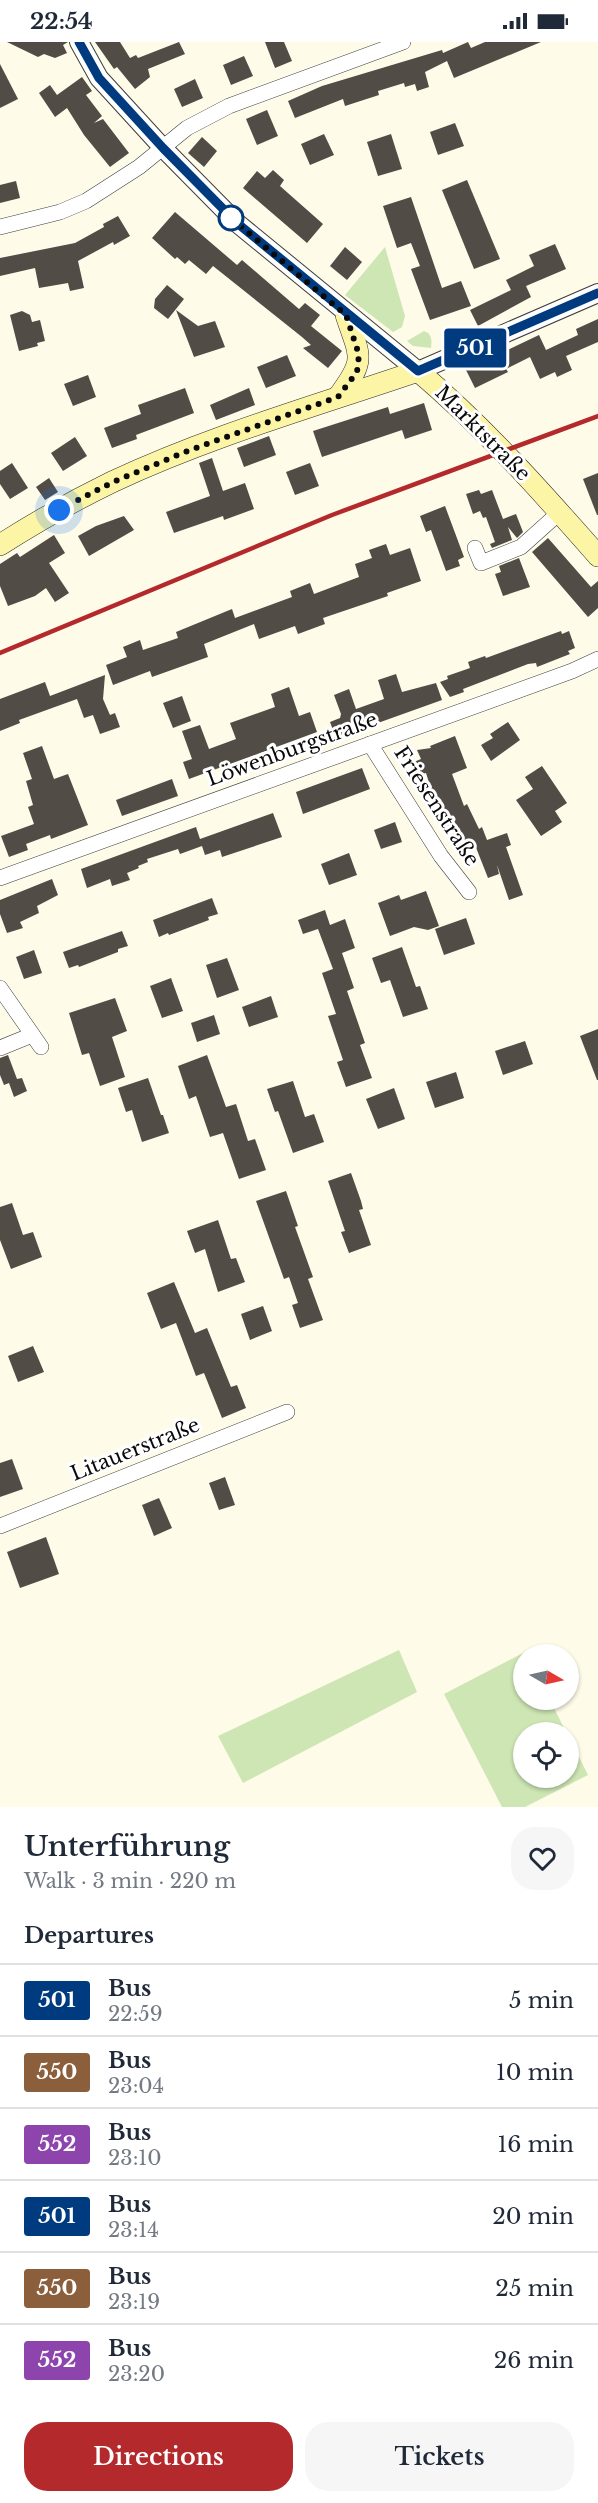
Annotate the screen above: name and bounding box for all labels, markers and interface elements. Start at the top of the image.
text: 22:54 [30,8,93,35]
unlabelled marker [218,205,244,231]
line badge: 501 [440,328,510,368]
text: 501 [456,335,494,361]
street label: Marktstraße [430,380,536,486]
your location [44,495,74,525]
street label: Löwenburgstraße [204,707,380,791]
street label: Friesenstraße [389,742,485,870]
street label: Litauerstraße [67,1412,203,1486]
north arrow [513,1644,579,1710]
map controls [513,1644,579,1788]
button: locate [513,1722,579,1788]
button: heart [511,1827,574,1890]
text: Unterführung [24,1829,230,1864]
text: Walk · 3 min · 220 m [24,1869,236,1893]
text: Departures [24,1922,154,1949]
text: Bus [108,1975,151,2002]
text: 501 [38,1987,76,2013]
text: 5 min [509,1987,574,2014]
text: 22:59 [108,2002,163,2026]
text: Bus [108,2047,151,2074]
text: 550 [37,2059,77,2085]
text: 10 min [496,2059,574,2086]
text: 23:04 [108,2074,164,2098]
text: Bus [108,2119,151,2146]
text: 552 [38,2131,76,2157]
text: 16 min [497,2131,574,2158]
text: 23:10 [108,2146,162,2170]
text: Bus [108,2191,151,2218]
text: 501 [38,2203,76,2229]
text: 20 min [492,2203,574,2230]
text: 23:14 [108,2218,159,2242]
text: Bus [108,2263,151,2290]
text: 550 [37,2275,77,2301]
text: 25 min [495,2275,574,2302]
text: 23:19 [108,2290,160,2314]
text: Bus [108,2335,151,2362]
text: 552 [38,2347,76,2373]
text: 26 min [494,2347,574,2374]
text: 23:20 [108,2362,165,2386]
button: Directions [24,2422,293,2491]
button: Tickets [305,2422,574,2491]

